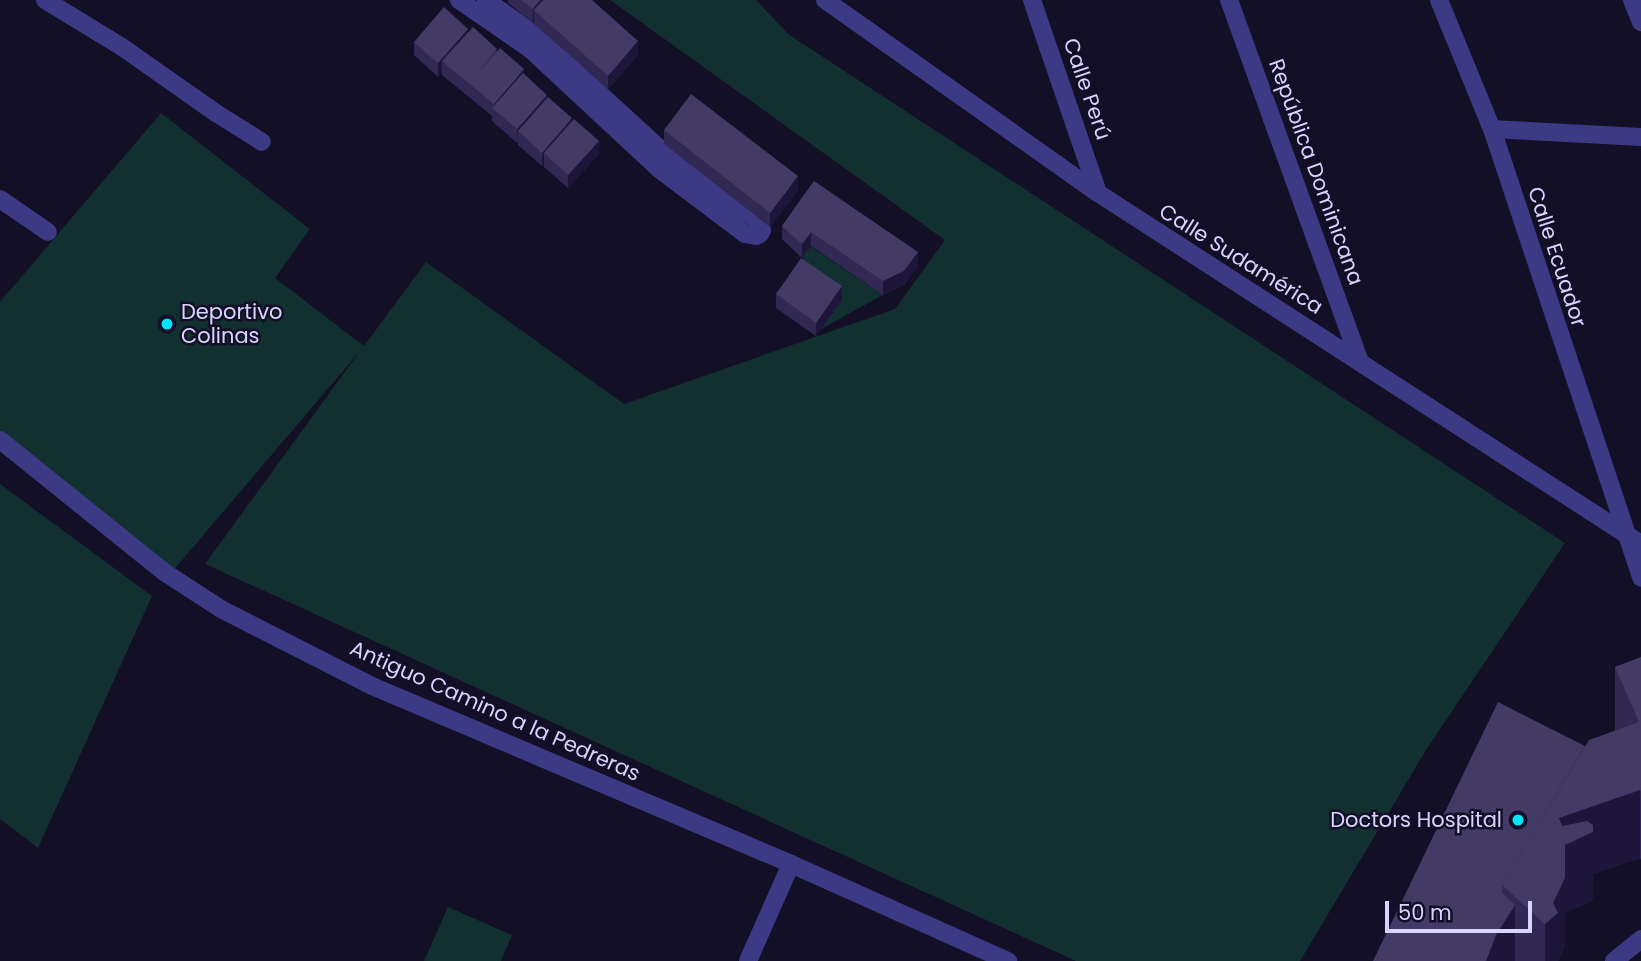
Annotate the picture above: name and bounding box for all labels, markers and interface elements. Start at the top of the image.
street label: Calle Perú [1058,35,1116,143]
street label: República Dominicana [1263,56,1369,288]
street label: Calle Ecuador [1522,184,1592,330]
street label: Calle Sudamérica [1155,198,1327,320]
place label: Deportivo Colinas [181,299,282,349]
marker: Deportivo Colinas [159,316,175,332]
street label: Antiguo Camino a la Pedreras [346,635,644,787]
place label: Doctors Hospital [1330,807,1502,833]
marker: Doctors Hospital [1508,810,1528,830]
scale bar [1389,888,1536,932]
text: 50 m [1398,898,1452,927]

